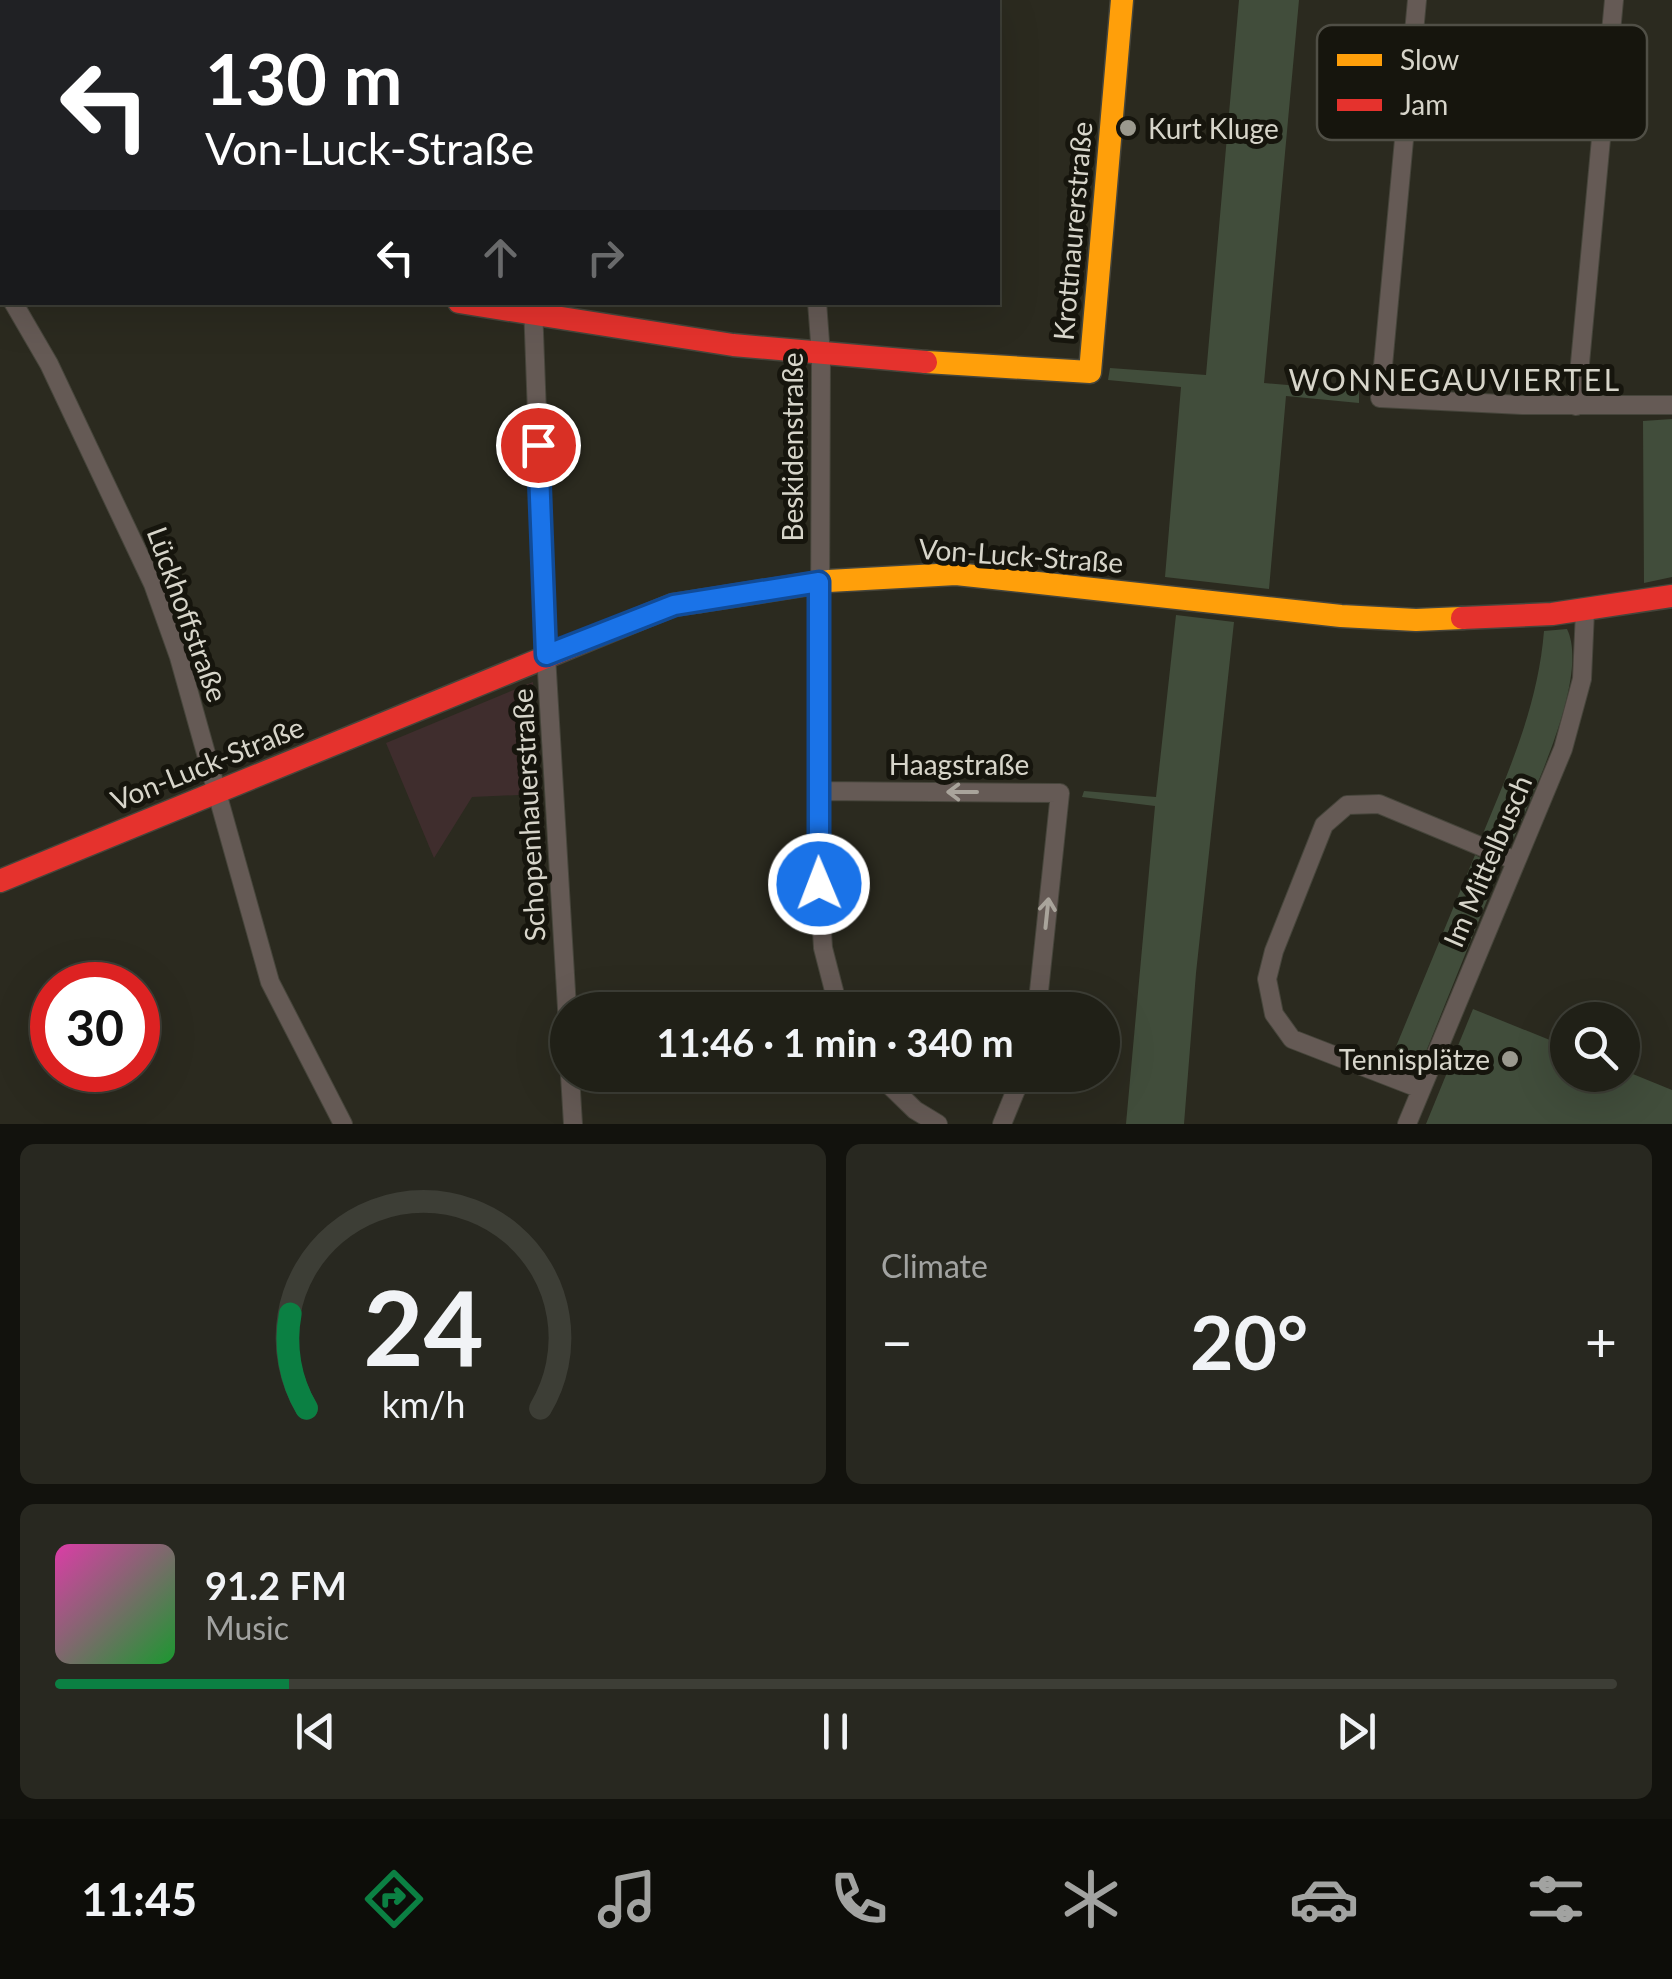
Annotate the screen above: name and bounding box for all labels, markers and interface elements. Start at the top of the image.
legend [1317,25,1647,140]
text: 130 m [205,36,402,120]
icon: left [40,40,170,170]
text: Slow [1400,42,1459,76]
text: Jam [1400,87,1448,121]
place label: Kurt Kluge [1148,111,1279,145]
marker: Kurt Kluge [1117,117,1139,139]
street label: Krottnaurerstraße [1045,120,1099,342]
text: Von-Luck-Straße [205,121,534,175]
icon: left [368,230,423,285]
icon: ahead [473,230,528,285]
icon: right [578,230,633,285]
street label: Beskidenstraße [775,353,809,541]
district label: WONNEGAUVIERTEL [1288,361,1622,397]
pin [496,403,581,488]
icon: arrive [511,418,566,473]
street label: Lückhoffstraße [141,522,235,706]
street label: Von-Luck-Straße [918,531,1124,579]
street label: Schopenhauerstraße [504,688,552,942]
street label: Von-Luck-Straße [106,709,308,817]
street label: Haagstraße [889,747,1029,781]
street label: Im Mittelbusch [1436,770,1538,952]
one-way arrow [947,782,980,802]
position arrow [767,832,871,936]
one-way arrow [1038,897,1057,930]
speed limit sign: 30 [30,962,160,1092]
map controls [1550,1002,1640,1092]
button: search [1550,1002,1640,1092]
text: 11:46 · 1 min · 340 m [656,1019,1014,1065]
place label: Tennisplätze [1339,1042,1490,1076]
marker: Tennisplätze [1499,1048,1521,1070]
text: Climate [881,1246,988,1285]
text: 24 [363,1263,483,1388]
text: 20° [1190,1296,1308,1386]
text: − [881,1308,913,1374]
text: + [1585,1308,1617,1374]
text: km/h [381,1383,465,1426]
text: 91.2 FM [205,1562,347,1608]
text: Music [205,1608,289,1647]
icon: previous [288,1704,343,1759]
icon: pause [808,1704,863,1759]
icon: next [1329,1704,1384,1759]
icon: directions [359,1864,429,1934]
icon: music [592,1864,662,1934]
icon: phone [824,1864,894,1934]
icon: climate [1056,1864,1126,1934]
icon: car [1289,1864,1359,1934]
icon: filters [1521,1864,1591,1934]
text: 11:45 [81,1872,197,1926]

